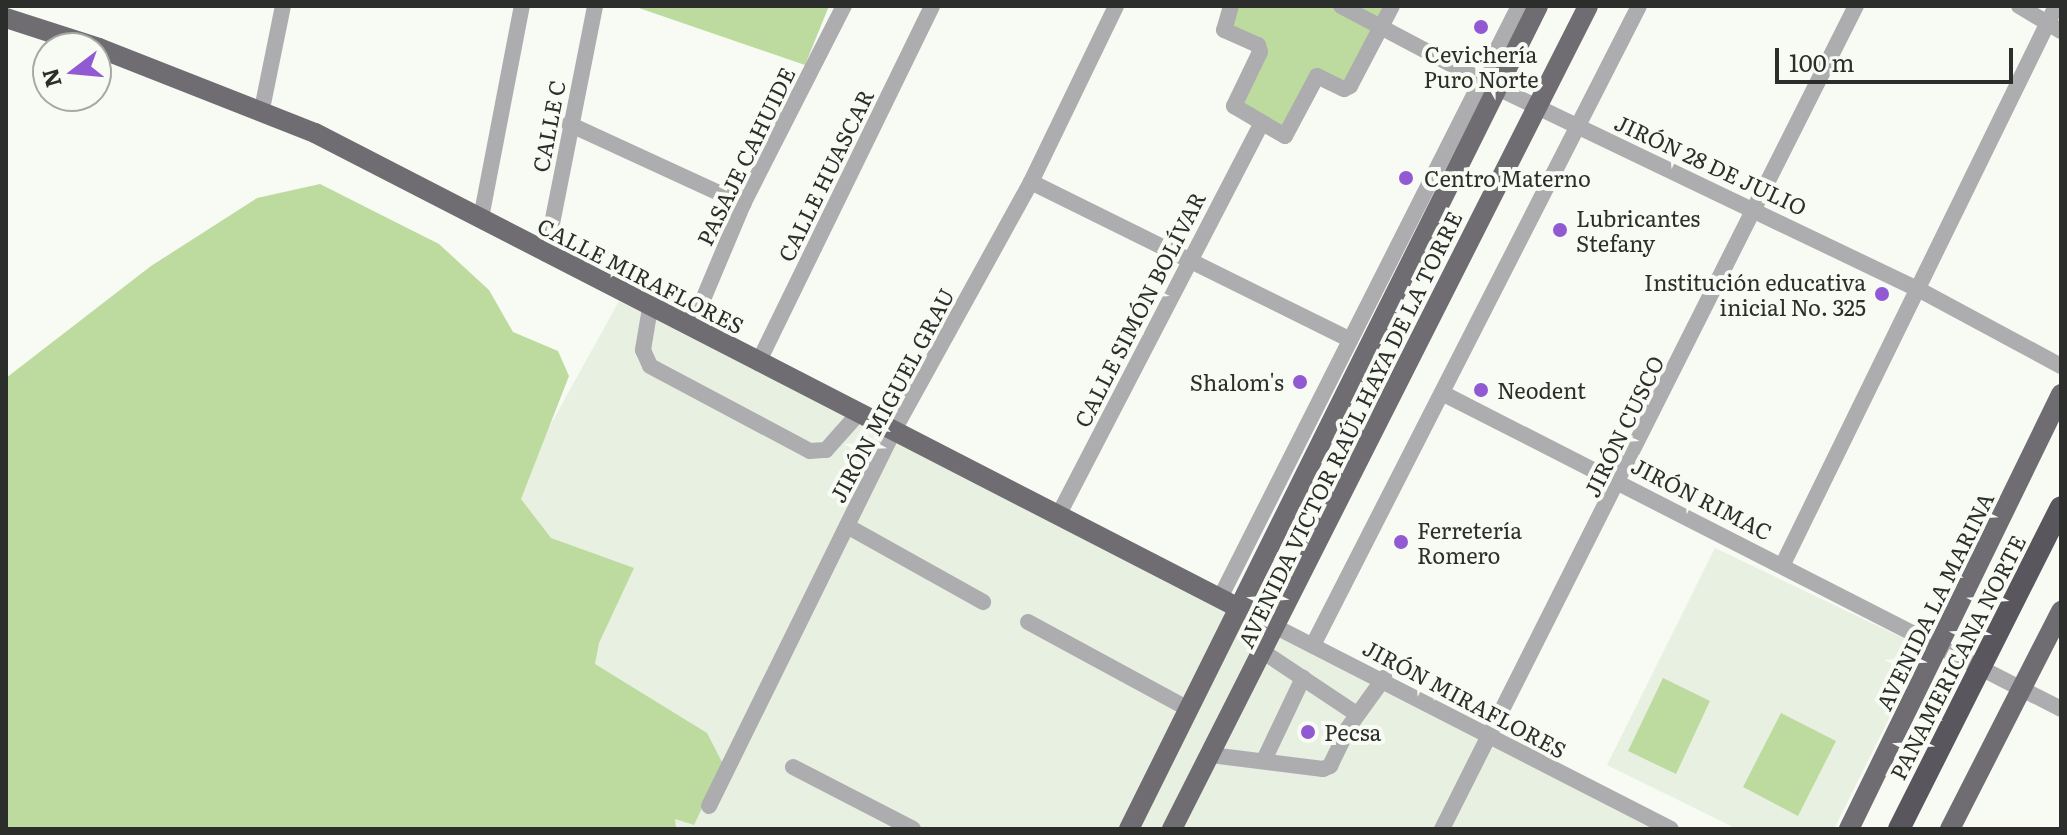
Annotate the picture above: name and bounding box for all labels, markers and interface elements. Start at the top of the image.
marker: Cevichería Puro Norte [1472,18,1490,36]
north arrow [32,32,112,112]
scale bar [1779,32,2017,82]
place label: Cevichería Puro Norte [1423,40,1539,92]
text: 100 m [1789,44,1855,79]
street label: PASAJE CAHUIDE [690,63,800,249]
text: N [32,65,69,92]
street label: CALLE C [526,78,570,174]
street label: CALLE HUASCAR [772,84,878,266]
street label: JIRÓN 28 DE JULIO [1611,108,1811,220]
place label: Centro Materno [1424,165,1591,191]
marker: Centro Materno [1395,167,1417,189]
street label: CALLE SIMÓN BOLÍVAR [1068,187,1210,431]
place label: Lubricantes Stefany [1576,204,1700,256]
street label: AVENIDA VICTOR RAÚL HAYA DE LA TORRE [1231,206,1467,652]
street label: CALLE MIRAFLORES [534,212,748,338]
marker: Lubricantes Stefany [1551,221,1569,239]
place label: Institución educativa inicial No. 325 [1644,268,1866,320]
street label: JIRÓN MIGUEL GRAU [823,283,959,507]
marker: Institución educativa inicial No. 325 [1873,285,1891,303]
street label: JIRÓN CUSCO [1577,351,1669,501]
place label: Shalom's [1190,369,1284,395]
marker: Shalom's [1291,373,1309,391]
place label: Neodent [1497,377,1586,403]
marker: Neodent [1472,381,1490,399]
street label: JIRÓN RIMAC [1627,451,1777,545]
street label: AVENIDA LA MARINA [1870,488,1998,714]
place label: Ferretería Romero [1417,516,1522,568]
street label: PANAMERICANA NORTE [1884,530,2030,784]
marker: Ferretería Romero [1392,533,1410,551]
street label: JIRÓN MIRAFLORES [1359,633,1571,763]
place label: Pecsa [1324,719,1381,745]
marker: Pecsa [1299,723,1317,741]

